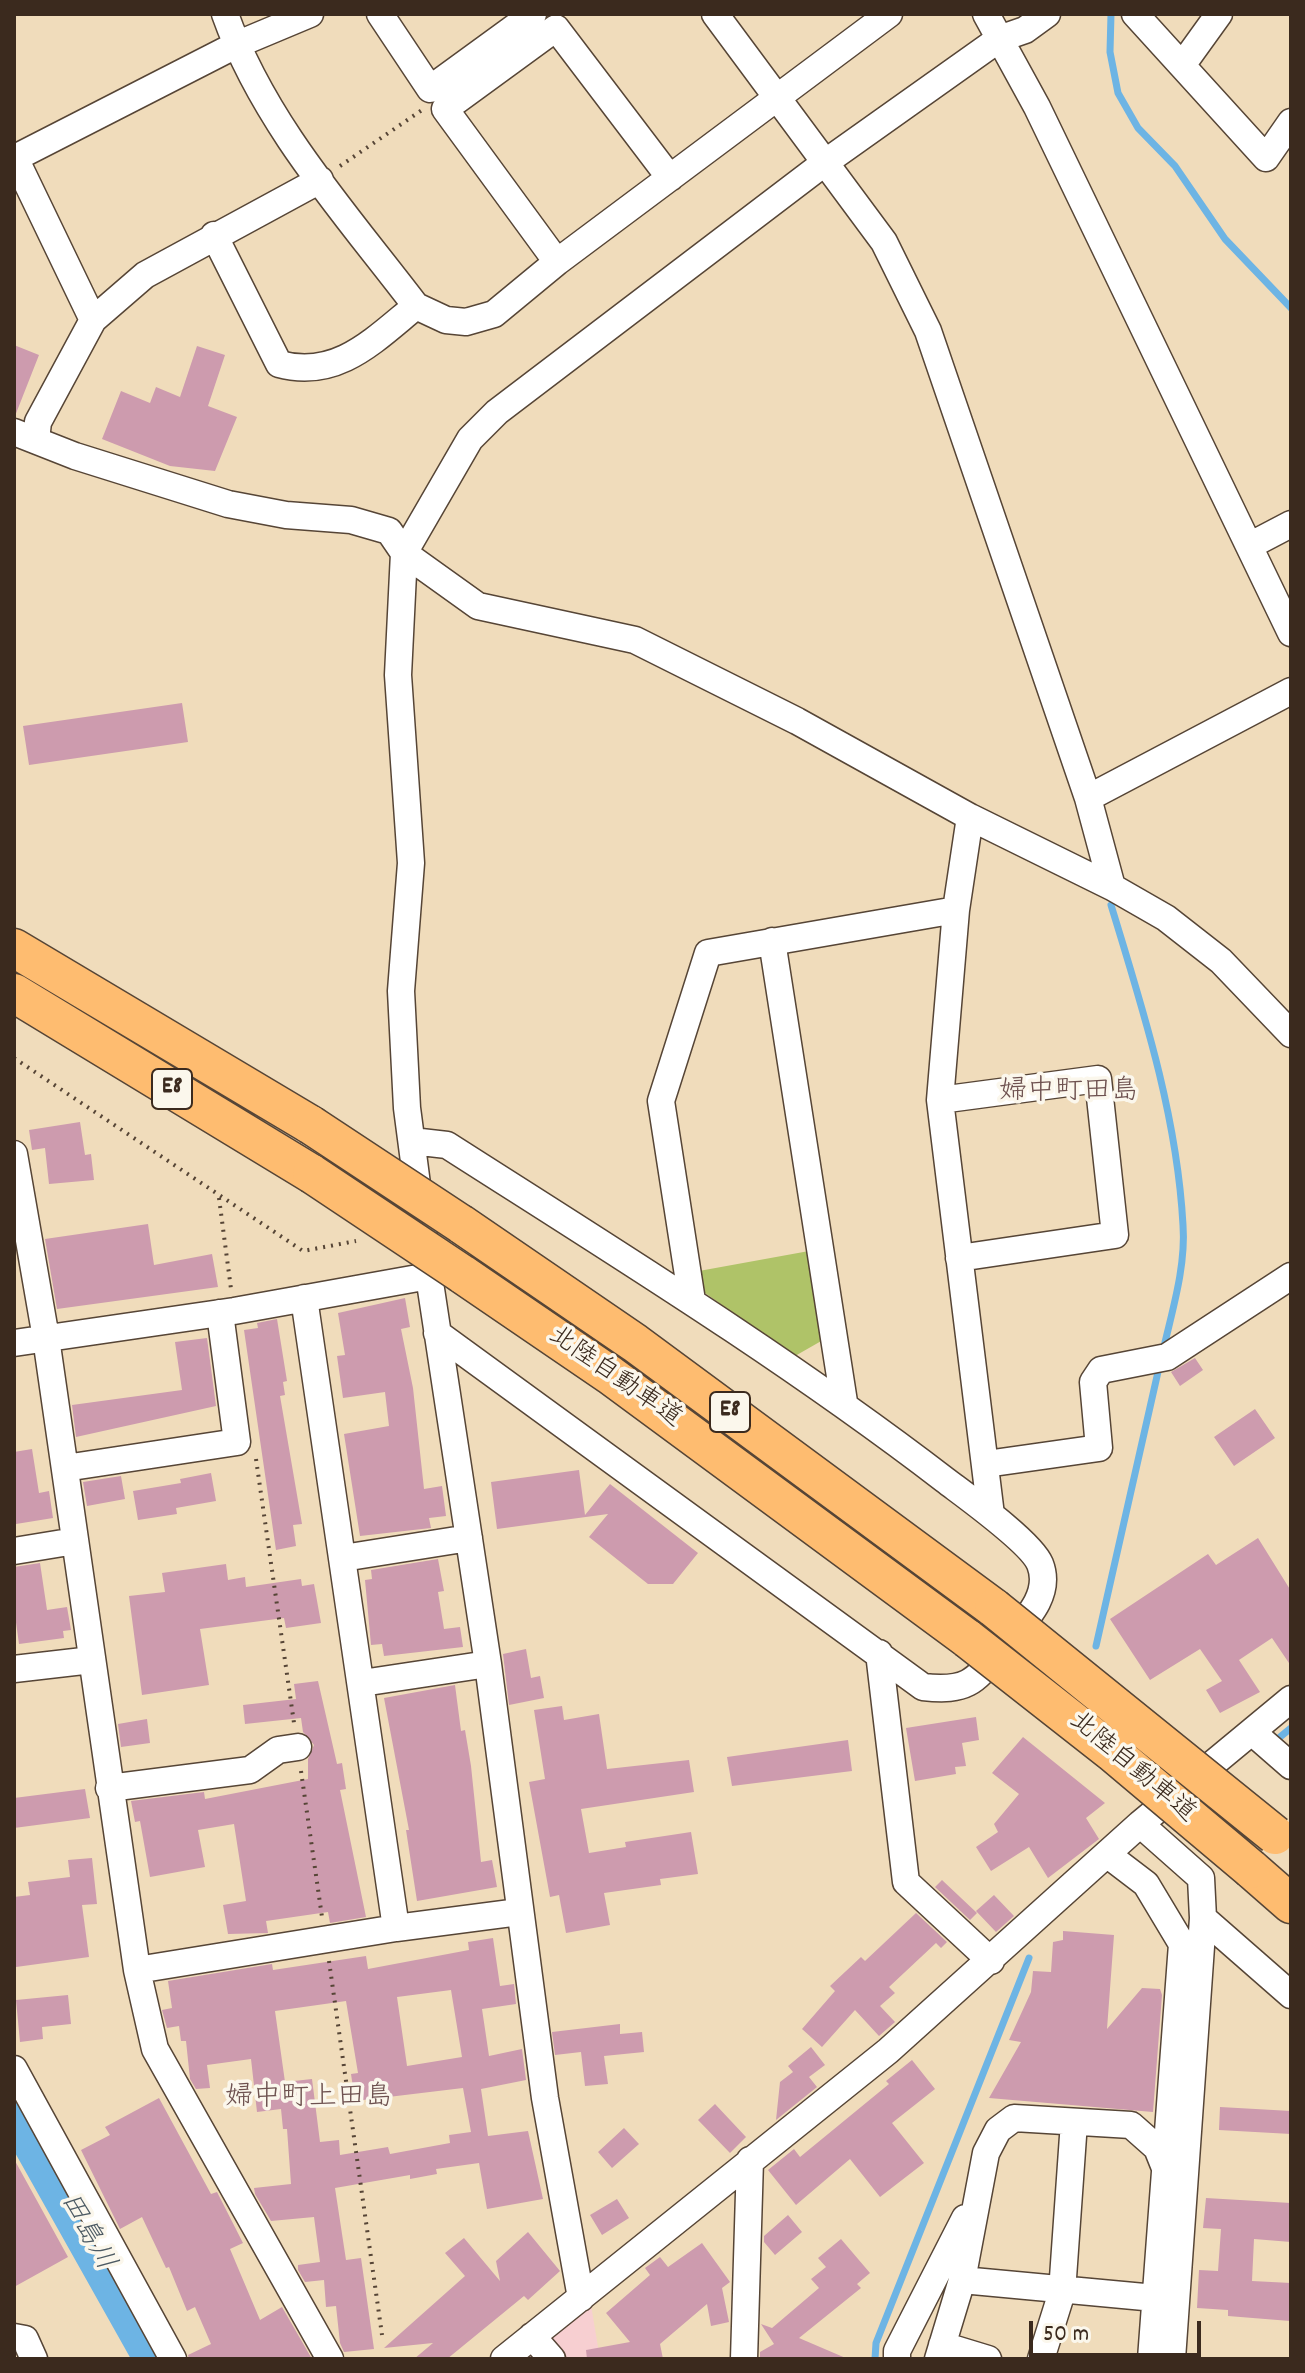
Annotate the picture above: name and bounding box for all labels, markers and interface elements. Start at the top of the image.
road number: E8 [152,1069,192,1109]
district label: 婦中町田島 [999,1077,1139,1111]
street label: 北陸自動車道 [541,1321,687,1437]
road number: E8 [710,1392,750,1432]
street label: 北陸自動車道 [1061,1707,1201,1831]
district label: 婦中町上田島 [225,2083,393,2117]
water label: 田島川 [50,2188,120,2278]
scale bar [1033,2305,1205,2355]
text: 50 m [1043,2318,1089,2352]

